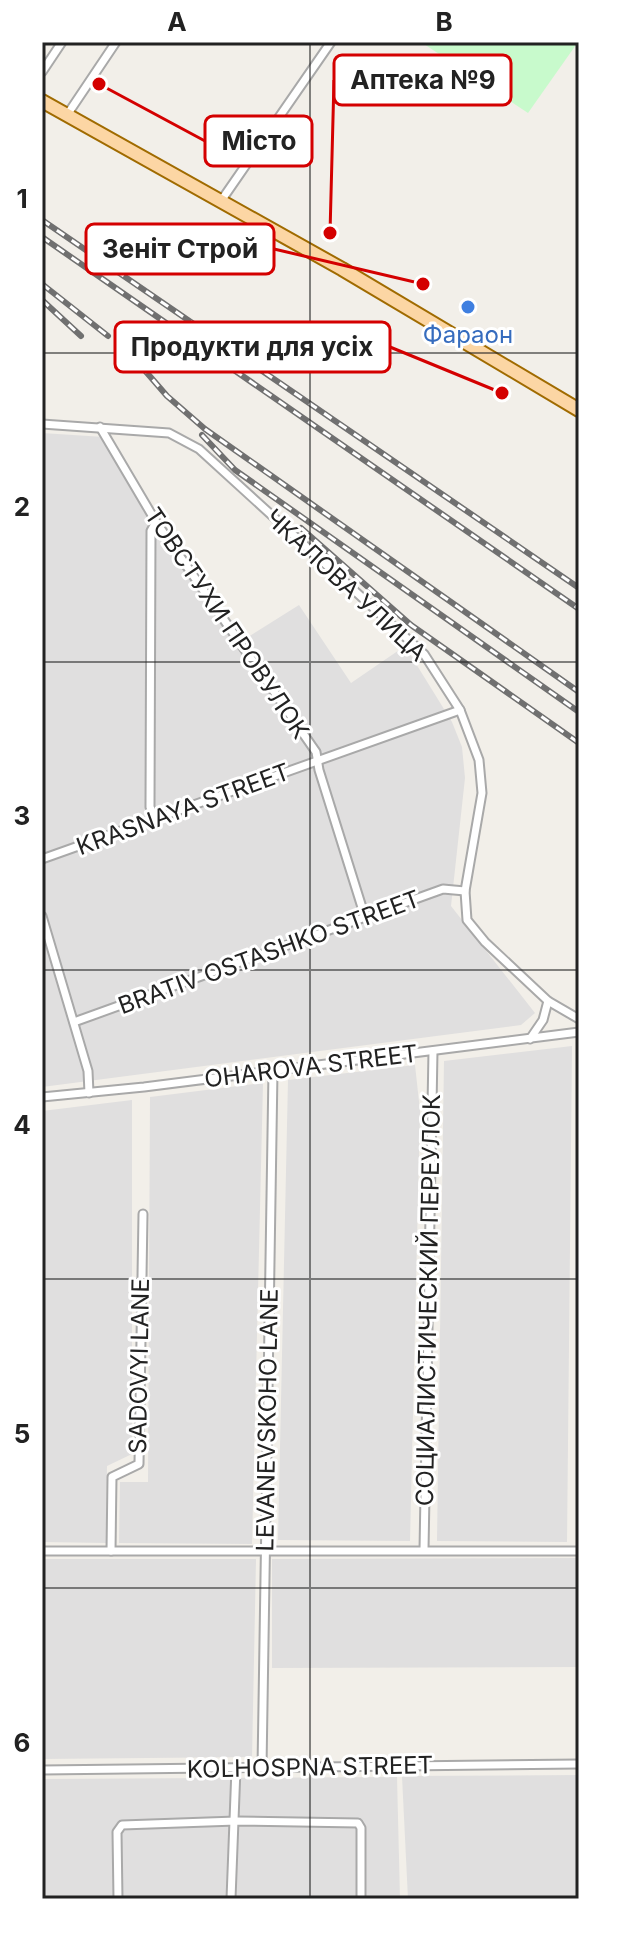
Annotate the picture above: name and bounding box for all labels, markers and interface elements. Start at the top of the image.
text: A [167,6,187,37]
text: B [435,6,453,37]
callout: Аптека №9 [334,55,511,105]
text: Аптека №9 [350,64,496,95]
callout: Місто [205,116,312,166]
text: Місто [221,125,297,156]
text: 1 [16,183,28,214]
callout: Зеніт Строй [86,224,274,274]
text: Зеніт Строй [102,233,258,264]
marker: Фараон [459,298,477,316]
place label: Фараон [423,320,513,349]
callout: Продукти для усіх [115,322,390,372]
text: Продукти для усіх [131,331,373,362]
text: 2 [14,491,30,522]
street label: ТОВСТУХИ ПРОВУЛОК [139,502,315,744]
street label: ЧКАЛОВА УЛИЦА [259,503,433,667]
street label: KRASNAYA STREET [72,757,294,861]
text: 3 [14,800,30,831]
street label: BRATIV OSTASHKO STREET [114,884,424,1020]
street label: OHAROVA STREET [203,1039,419,1093]
street label: СОЦИАЛИСТИЧЕСКИЙ ПЕРЕУЛОК [409,1094,446,1506]
text: 4 [13,1109,31,1140]
street label: SADOVYI LANE [123,1278,155,1454]
street label: LEVANEVSKOHO LANE [250,1288,284,1552]
text: 5 [14,1418,30,1449]
text: 6 [14,1727,30,1758]
street label: KOLHOSPNA STREET [187,1750,433,1784]

